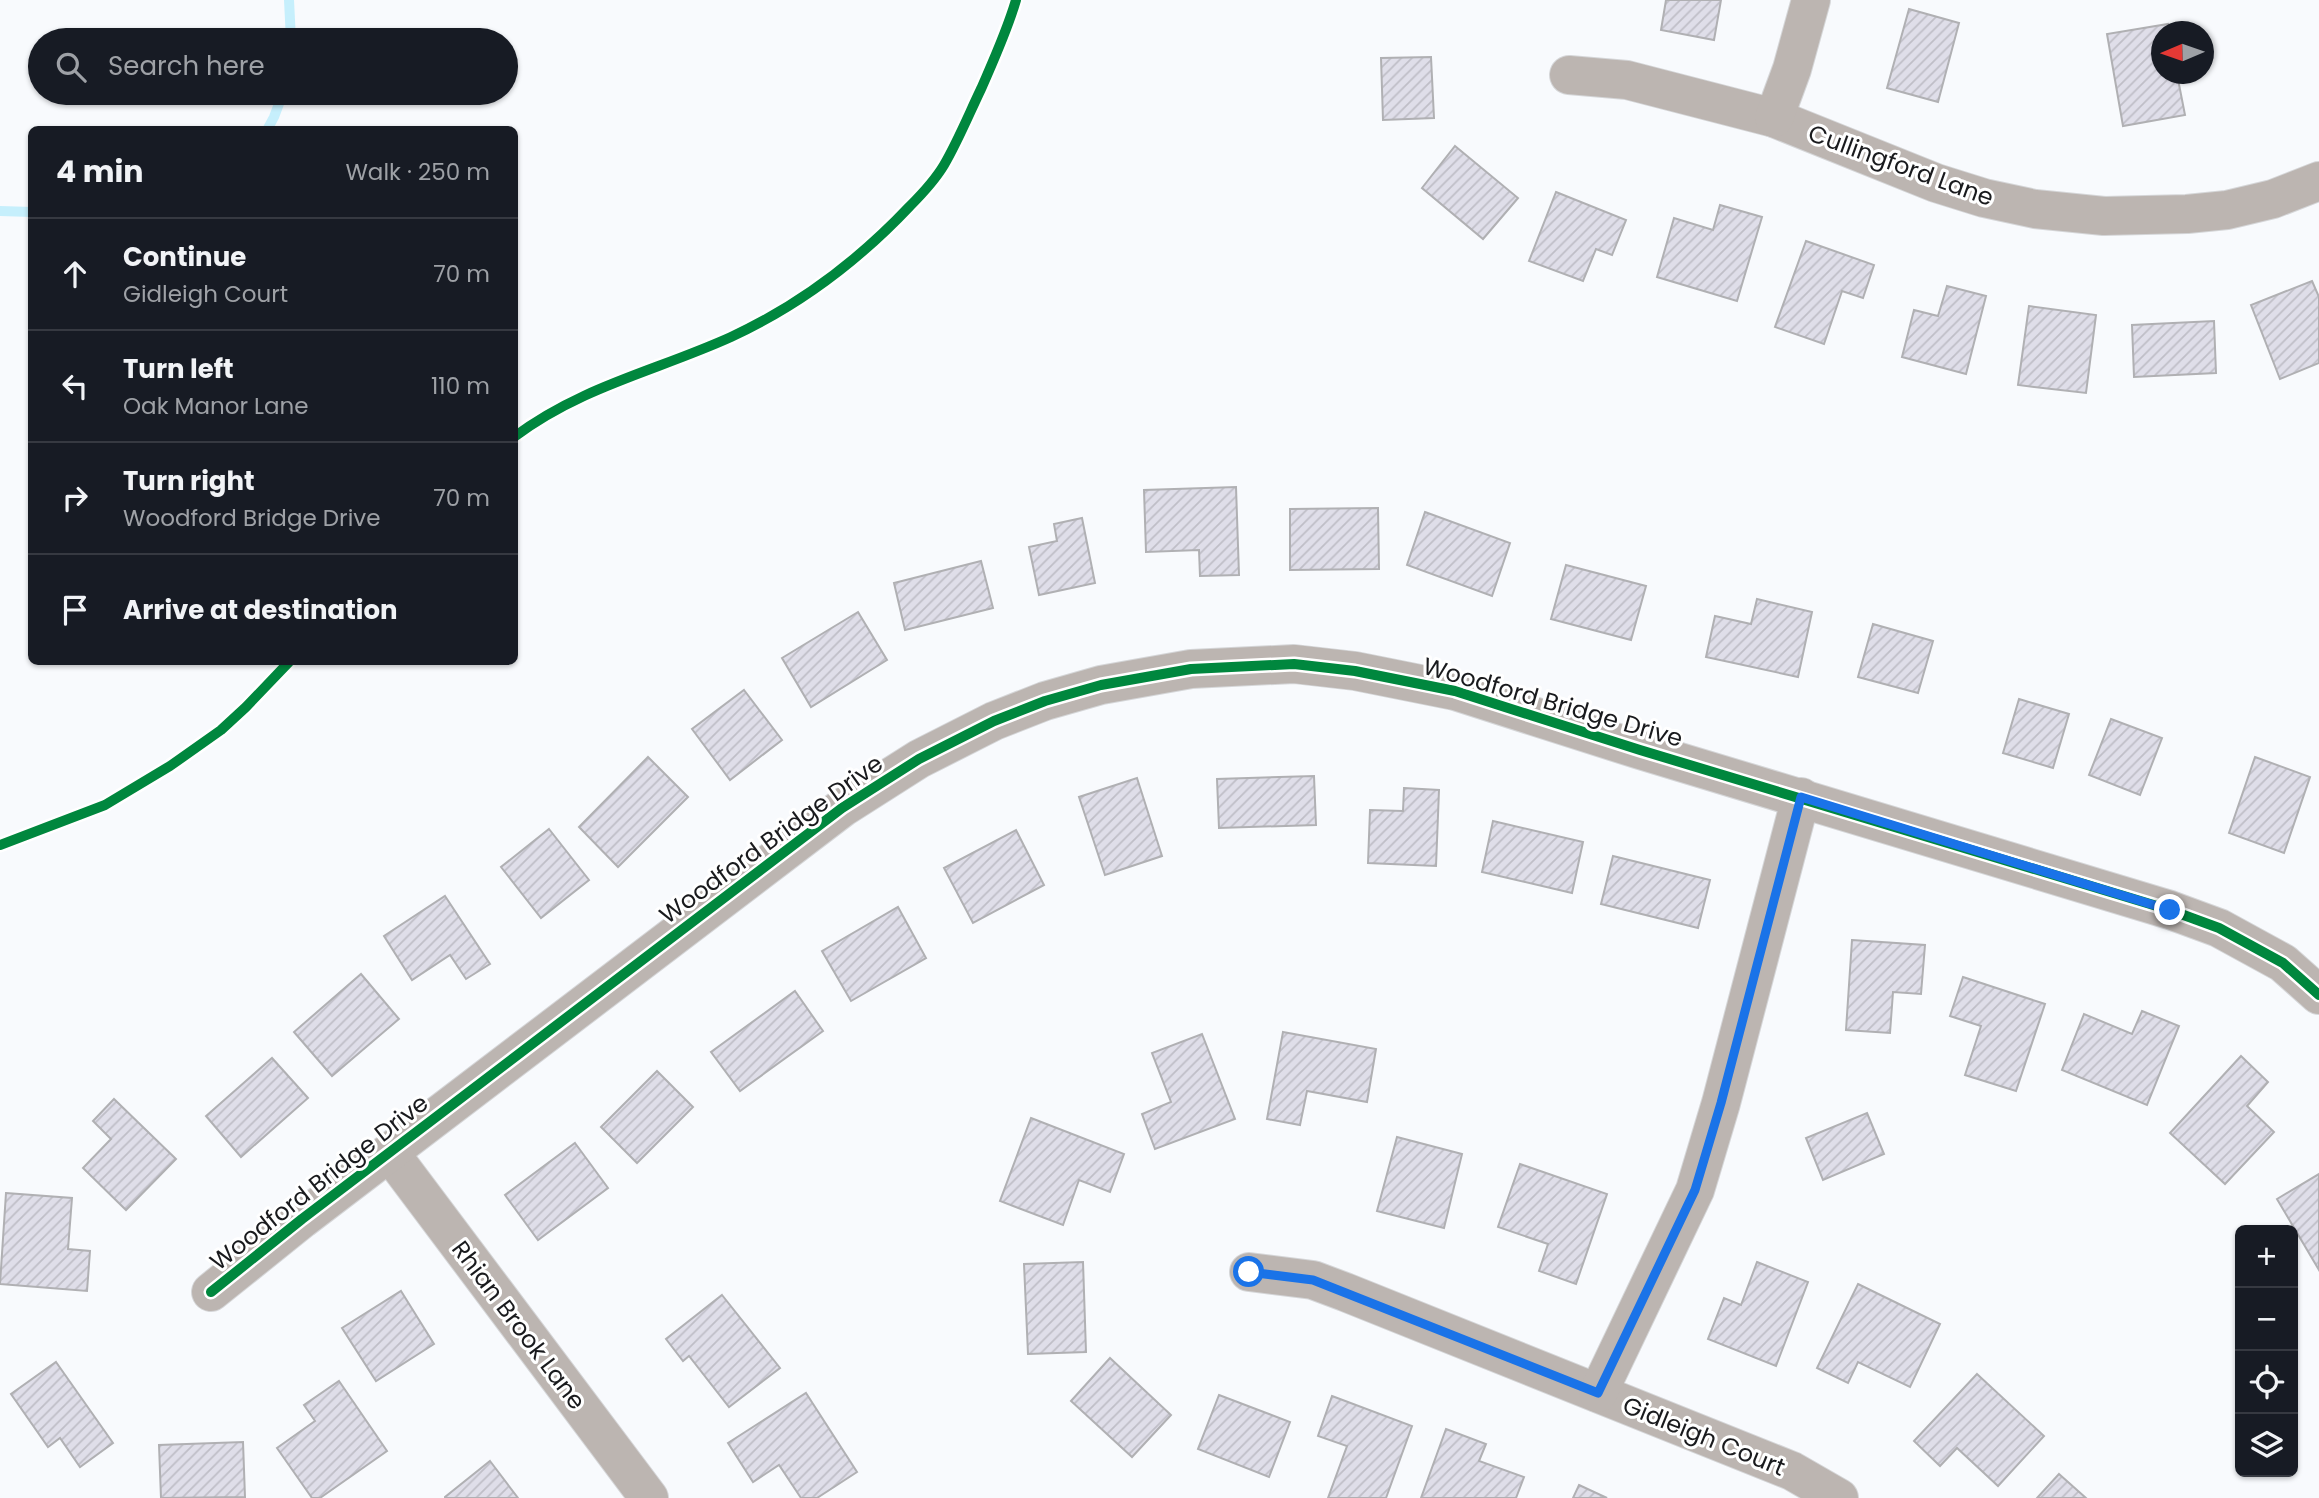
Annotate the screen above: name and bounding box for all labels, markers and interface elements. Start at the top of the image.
north arrow [2151,21,2214,84]
search box [28,28,518,105]
icon: search [52,48,90,86]
text: Search here [108,48,265,84]
street label: Cullingford Lane [1804,116,1998,214]
text: 4 min [56,150,144,193]
text: Walk · 250 m [345,156,490,188]
text: Continue [123,239,246,275]
icon: ahead [56,255,94,293]
text: 70 m [433,258,490,290]
text: Gidleigh Court [123,278,288,310]
text: Turn left [123,351,234,387]
icon: left [56,367,94,405]
text: 110 m [431,370,490,402]
text: Oak Manor Lane [123,390,309,422]
text: Turn right [123,463,255,499]
icon: right [56,479,94,517]
text: 70 m [433,482,490,514]
text: Woodford Bridge Drive [123,502,381,534]
icon: arrive [56,591,94,629]
text: Arrive at destination [123,592,398,628]
street label: Woodford Bridge Drive [1419,649,1687,755]
street label: Woodford Bridge Drive [653,747,889,931]
route end [2154,894,2185,925]
street label: Woodford Bridge Drive [203,1086,435,1278]
map controls [2235,1225,2298,1477]
button: + [2235,1225,2298,1288]
street label: Rhian Brook Lane [444,1234,594,1416]
route start [1233,1256,1264,1287]
button: − [2235,1288,2298,1351]
button: locate [2235,1351,2298,1414]
street label: Gidleigh Court [1618,1388,1790,1484]
button: layers [2235,1414,2298,1477]

